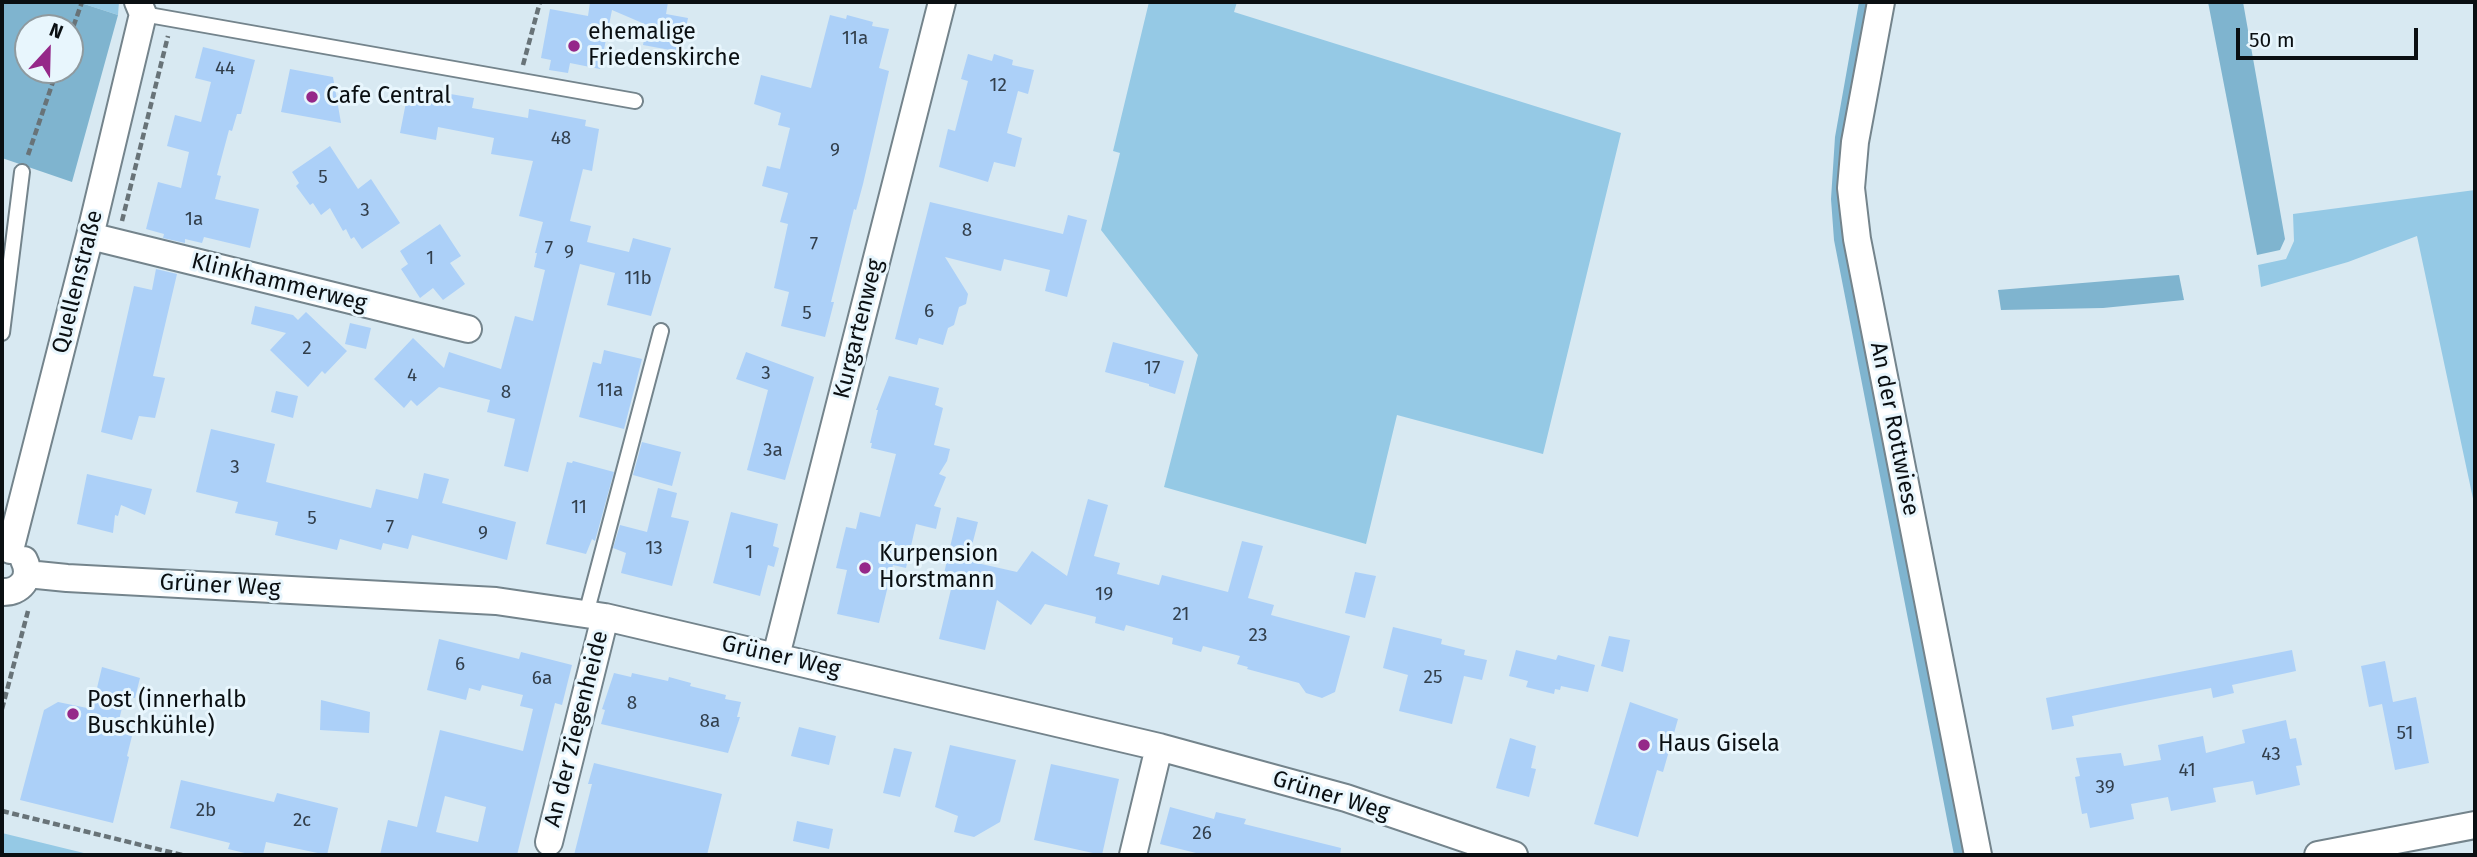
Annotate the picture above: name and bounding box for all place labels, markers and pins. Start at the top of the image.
place label: ehemalige Friedenskirche [588,19,740,73]
marker: ehemalige Friedenskirche [566,38,582,54]
place label: Cafe Central [326,83,451,111]
marker: Cafe Central [304,89,320,105]
place label: Kurpension Horstmann [879,541,998,595]
marker: Kurpension Horstmann [857,560,873,576]
place label: Post (innerhalb Buschkühle) [87,687,247,741]
marker: Post (innerhalb Buschkühle) [65,706,81,722]
place label: Haus Gisela [1658,731,1780,759]
marker: Haus Gisela [1636,737,1652,753]

